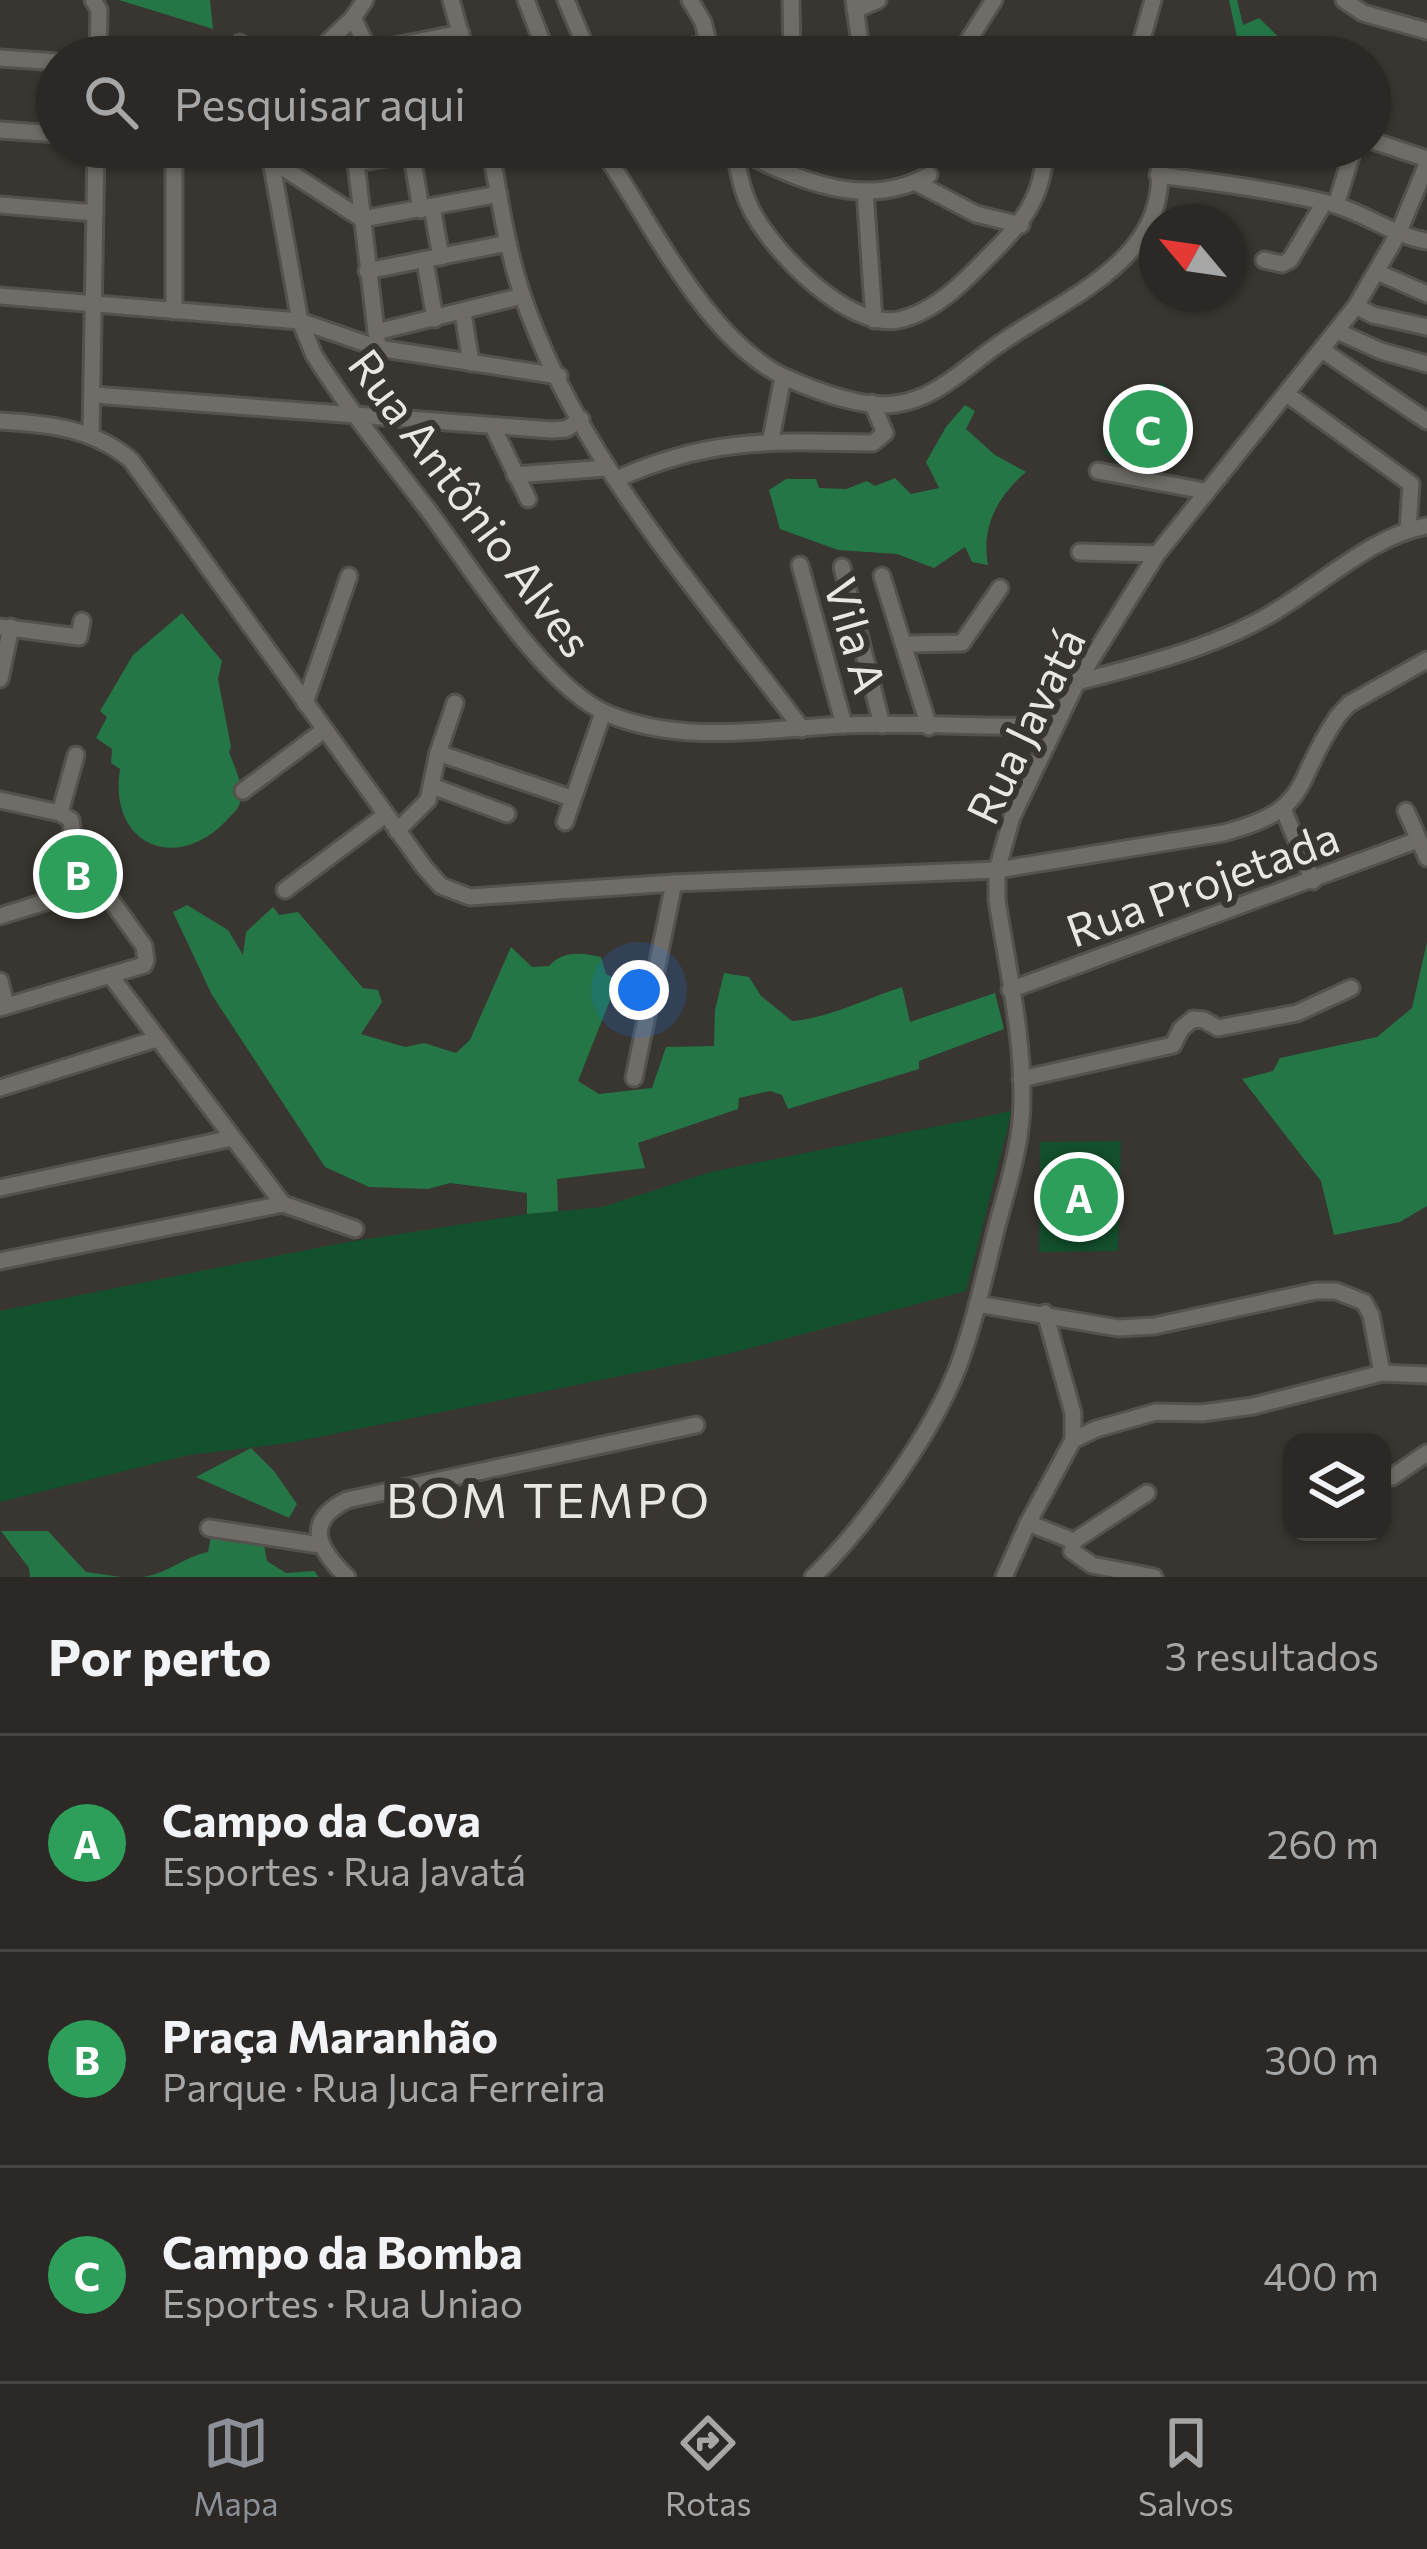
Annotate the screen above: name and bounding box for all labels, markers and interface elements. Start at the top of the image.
search box [36,36,1391,168]
icon: search [78,69,144,135]
text: Pesquisar aqui [174,75,466,130]
north arrow [1139,204,1247,312]
street label: Rua Antônio Alves [338,337,606,667]
pin: C [1109,384,1187,474]
street label: Vila A [814,571,900,699]
street label: Rua Javatá [953,618,1095,832]
street label: Rua Projetada [1058,807,1346,957]
pin: B [39,829,117,919]
your location [609,960,669,1020]
pin: A [1040,1152,1118,1242]
map controls [1283,1433,1391,1541]
button: layers [1283,1433,1391,1541]
district label: BOM TEMPO [386,1469,712,1528]
text: Por perto [48,1624,272,1687]
text: 3 resultados [1165,1631,1379,1679]
text: Campo da Cova [162,1791,481,1846]
text: A [73,1819,101,1867]
text: 260 m [1267,1819,1379,1867]
text: Esportes · Rua Javatá [162,1846,526,1894]
text: Praça Maranhão [162,2007,498,2062]
text: B [74,2035,100,2083]
text: 300 m [1264,2035,1379,2083]
text: Parque · Rua Juca Ferreira [162,2062,606,2110]
text: Campo da Bomba [162,2223,523,2278]
text: C [74,2251,100,2299]
text: 400 m [1263,2251,1379,2299]
text: Esportes · Rua Uniao [162,2278,523,2326]
tab: Mapa [193,2410,279,2523]
tab: Rotas [665,2410,751,2523]
tab: Salvos [1138,2410,1234,2523]

